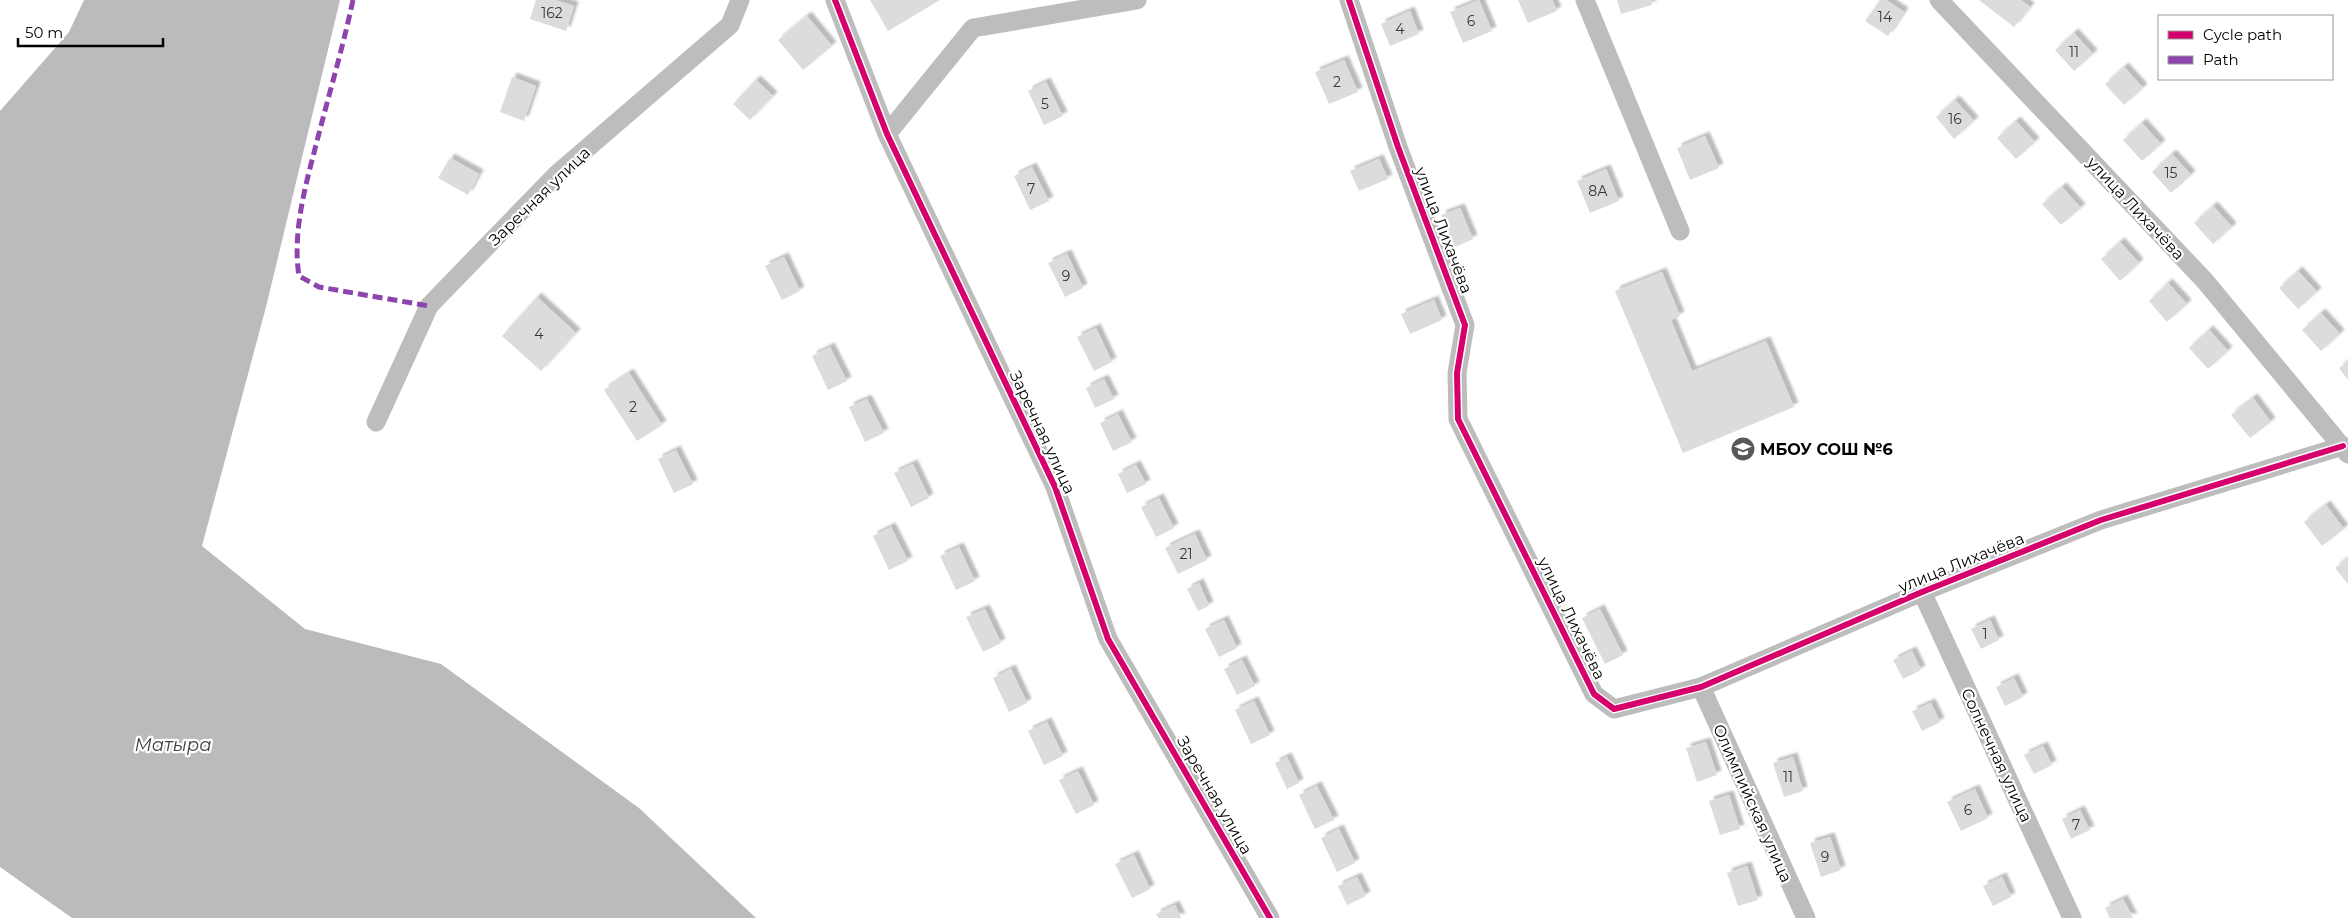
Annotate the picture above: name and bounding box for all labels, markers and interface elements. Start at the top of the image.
house number: 162 [541,4,563,22]
house number: 14 [1878,8,1893,26]
house number: 6 [1467,12,1476,30]
scale bar [18,15,162,47]
legend [2158,15,2333,80]
house number: 4 [1395,20,1405,38]
text: 50 m [25,23,63,42]
text: Cycle path [2203,25,2282,44]
house number: 11 [2069,43,2079,61]
text: Path [2203,50,2239,69]
house number: 2 [1333,73,1341,91]
house number: 5 [1041,95,1049,113]
house number: 16 [1948,110,1962,128]
street label: Заречная улица [485,143,594,250]
street label: улица Лихачёва [2082,152,2188,264]
street label: улица Лихачёва [1410,163,1476,296]
house number: 15 [2165,164,2178,182]
house number: 7 [1027,180,1035,198]
house number: 8А [1588,182,1608,200]
house number: 9 [1062,267,1070,285]
house number: 4 [534,325,544,343]
street label: Заречная улица [1006,368,1079,497]
house number: 2 [629,398,637,416]
school or university icon: МБОУ СОШ №6 [1730,436,1756,462]
place label: МБОУ СОШ №6 [1760,440,1893,459]
street label: улица Лихачёва [1895,529,2027,597]
house number: 21 [1179,545,1193,563]
street label: улица Лихачёва [1533,553,1609,683]
house number: 1 [1982,625,1988,643]
street label: Солнечная улица [1957,685,2036,825]
street label: Олимпийская улица [1709,721,1796,885]
street label: Заречная улица [1173,733,1256,858]
water label: Матыра [134,734,212,756]
house number: 11 [1783,768,1793,786]
house number: 6 [1964,801,1973,819]
house number: 7 [2072,816,2080,834]
house number: 9 [1821,848,1829,866]

